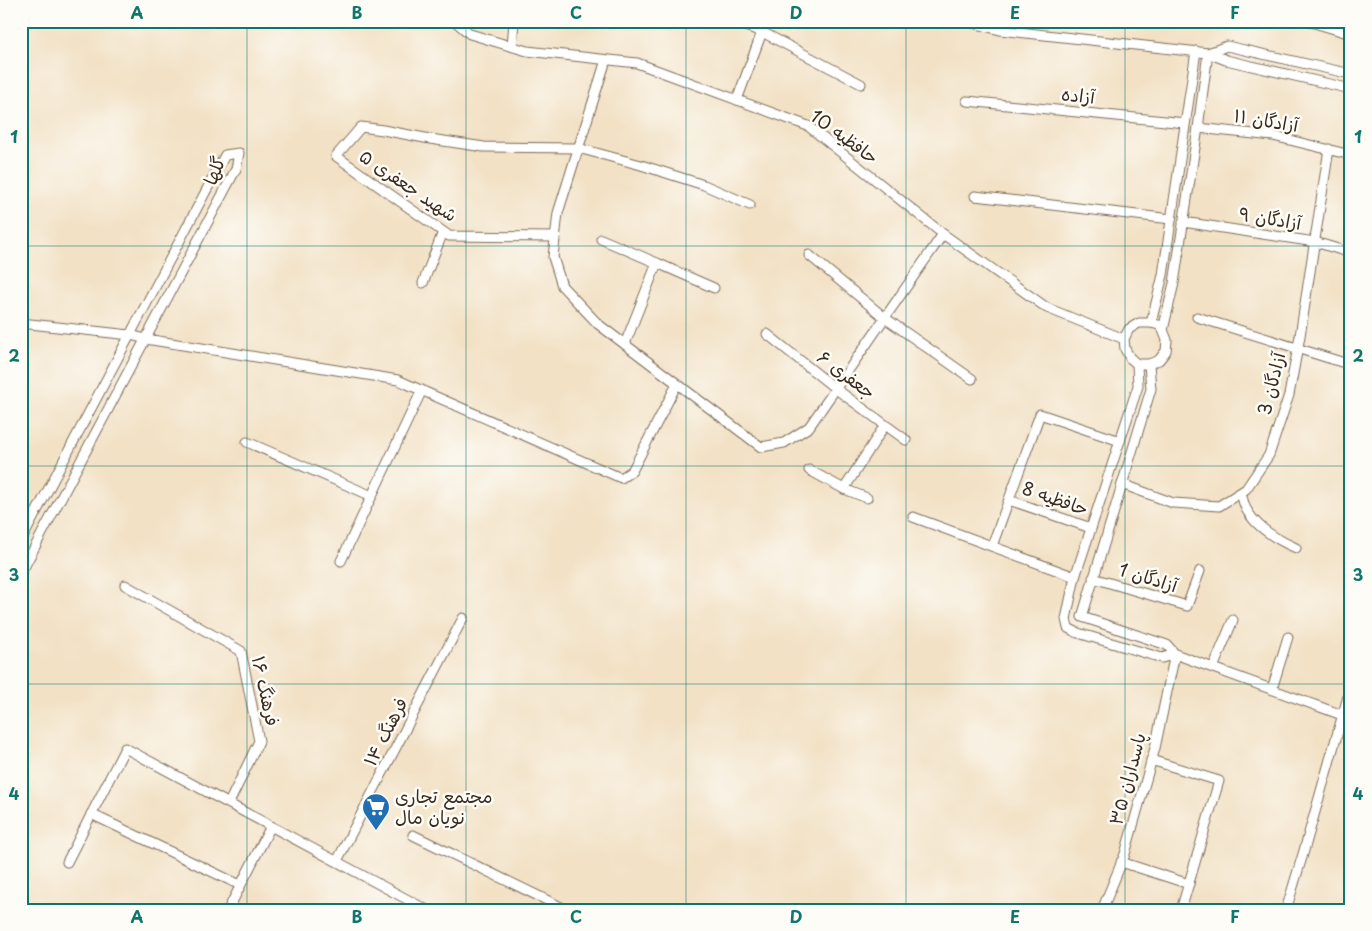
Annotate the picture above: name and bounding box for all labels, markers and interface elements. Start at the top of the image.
text: A [131,0,144,24]
text: B [352,0,363,24]
text: C [570,0,582,24]
text: D [790,0,802,24]
text: E [1010,0,1020,24]
text: F [1230,0,1240,24]
street label: آزاده [1060,79,1098,110]
street label: آزادگان ۱۱ [1232,101,1302,138]
street label: حافظیه 10 [805,102,885,170]
text: 1 [10,124,18,148]
text: 1 [1354,124,1362,148]
street label: شهید جعفری ۵ [354,142,463,228]
street label: گلها [196,152,232,189]
street label: آزادگان ۹ [1237,199,1305,236]
text: 2 [8,343,20,367]
street label: جعفری ۶ [812,343,882,405]
text: 2 [1352,343,1364,367]
street label: آزادگان 3 [1250,348,1292,418]
street label: حافظیه 8 [1019,474,1092,521]
street label: آزادگان 1 [1116,555,1183,599]
text: 3 [9,562,19,586]
text: 3 [1353,562,1363,586]
street label: فرهنگ ۱۶ [246,653,287,728]
street label: فرهنگ ۱۴ [356,692,413,770]
street label: پاسداران ۳۵ [1101,729,1152,828]
text: 4 [9,781,20,805]
text: 4 [1353,781,1364,805]
place label: مجتمع تجاری نویان مال [395,782,492,830]
supermarket icon: مجتمع تجاری نویان مال [361,792,391,831]
text: A [131,904,144,928]
text: B [352,904,363,928]
text: C [570,904,582,928]
text: D [790,904,802,928]
text: E [1010,904,1020,928]
text: F [1230,904,1240,928]

